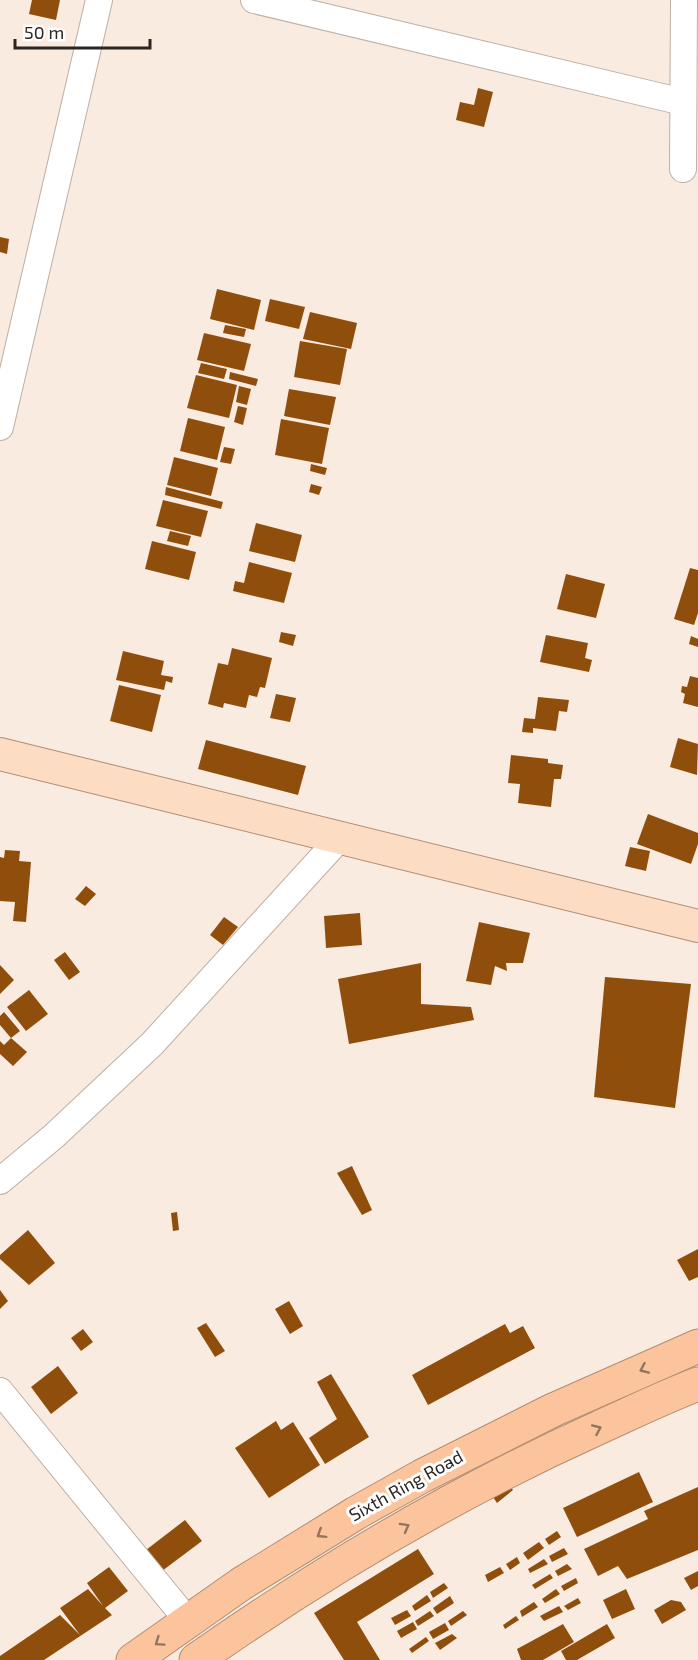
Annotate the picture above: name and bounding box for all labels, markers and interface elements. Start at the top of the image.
scale bar [15,12,150,50]
text: 50 m [24,21,64,43]
one-way arrow [640,1362,651,1374]
one-way arrow [590,1424,601,1436]
street label: Sixth Ring Road [345,1445,466,1526]
one-way arrow [398,1523,409,1534]
one-way arrow [317,1527,327,1539]
one-way arrow [154,1635,165,1646]

